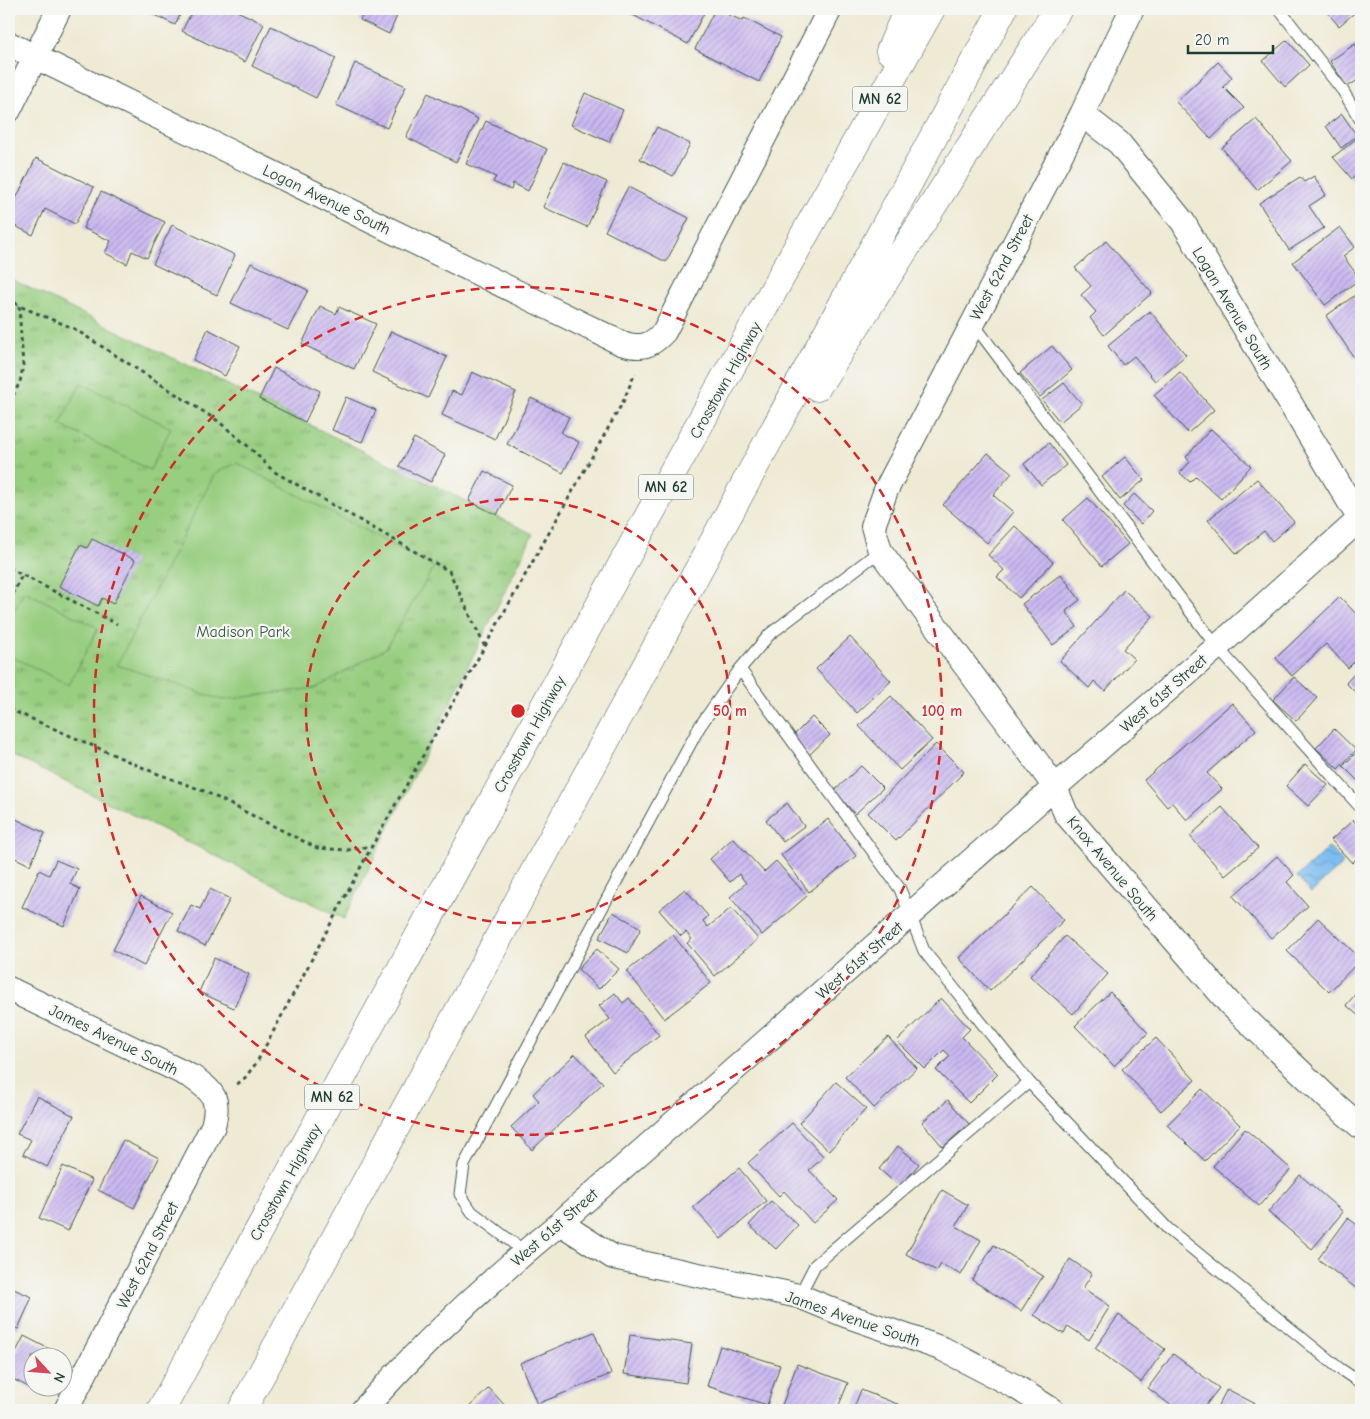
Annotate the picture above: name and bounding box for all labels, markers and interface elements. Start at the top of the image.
scale bar [1188,22,1272,54]
text: 20 m [1195,31,1229,49]
road number: MN 62 [852,86,908,112]
street label: Logan Avenue South [260,161,393,239]
street label: West 62nd Street [966,211,1038,323]
street label: Logan Avenue South [1188,244,1276,373]
street label: Crosstown Highway [686,318,766,442]
road number: MN 62 [638,474,694,500]
park label: Madison Park [196,623,290,641]
street label: West 61st Street [1117,651,1211,736]
street label: Crosstown Highway [490,672,570,796]
centre of rings [509,702,527,720]
text: 50 m [713,702,747,720]
text: 100 m [922,702,962,720]
street label: Knox Avenue South [1063,812,1161,925]
street label: West 61st Street [813,918,907,1003]
street label: James Avenue South [46,1001,181,1079]
road number: MN 62 [304,1084,360,1110]
street label: Crosstown Highway [246,1120,326,1244]
street label: West 61st Street [508,1185,602,1270]
street label: West 62nd Street [113,1199,183,1312]
street label: James Avenue South [783,1287,923,1350]
north arrow [22,1346,72,1396]
text: N [50,1370,69,1385]

